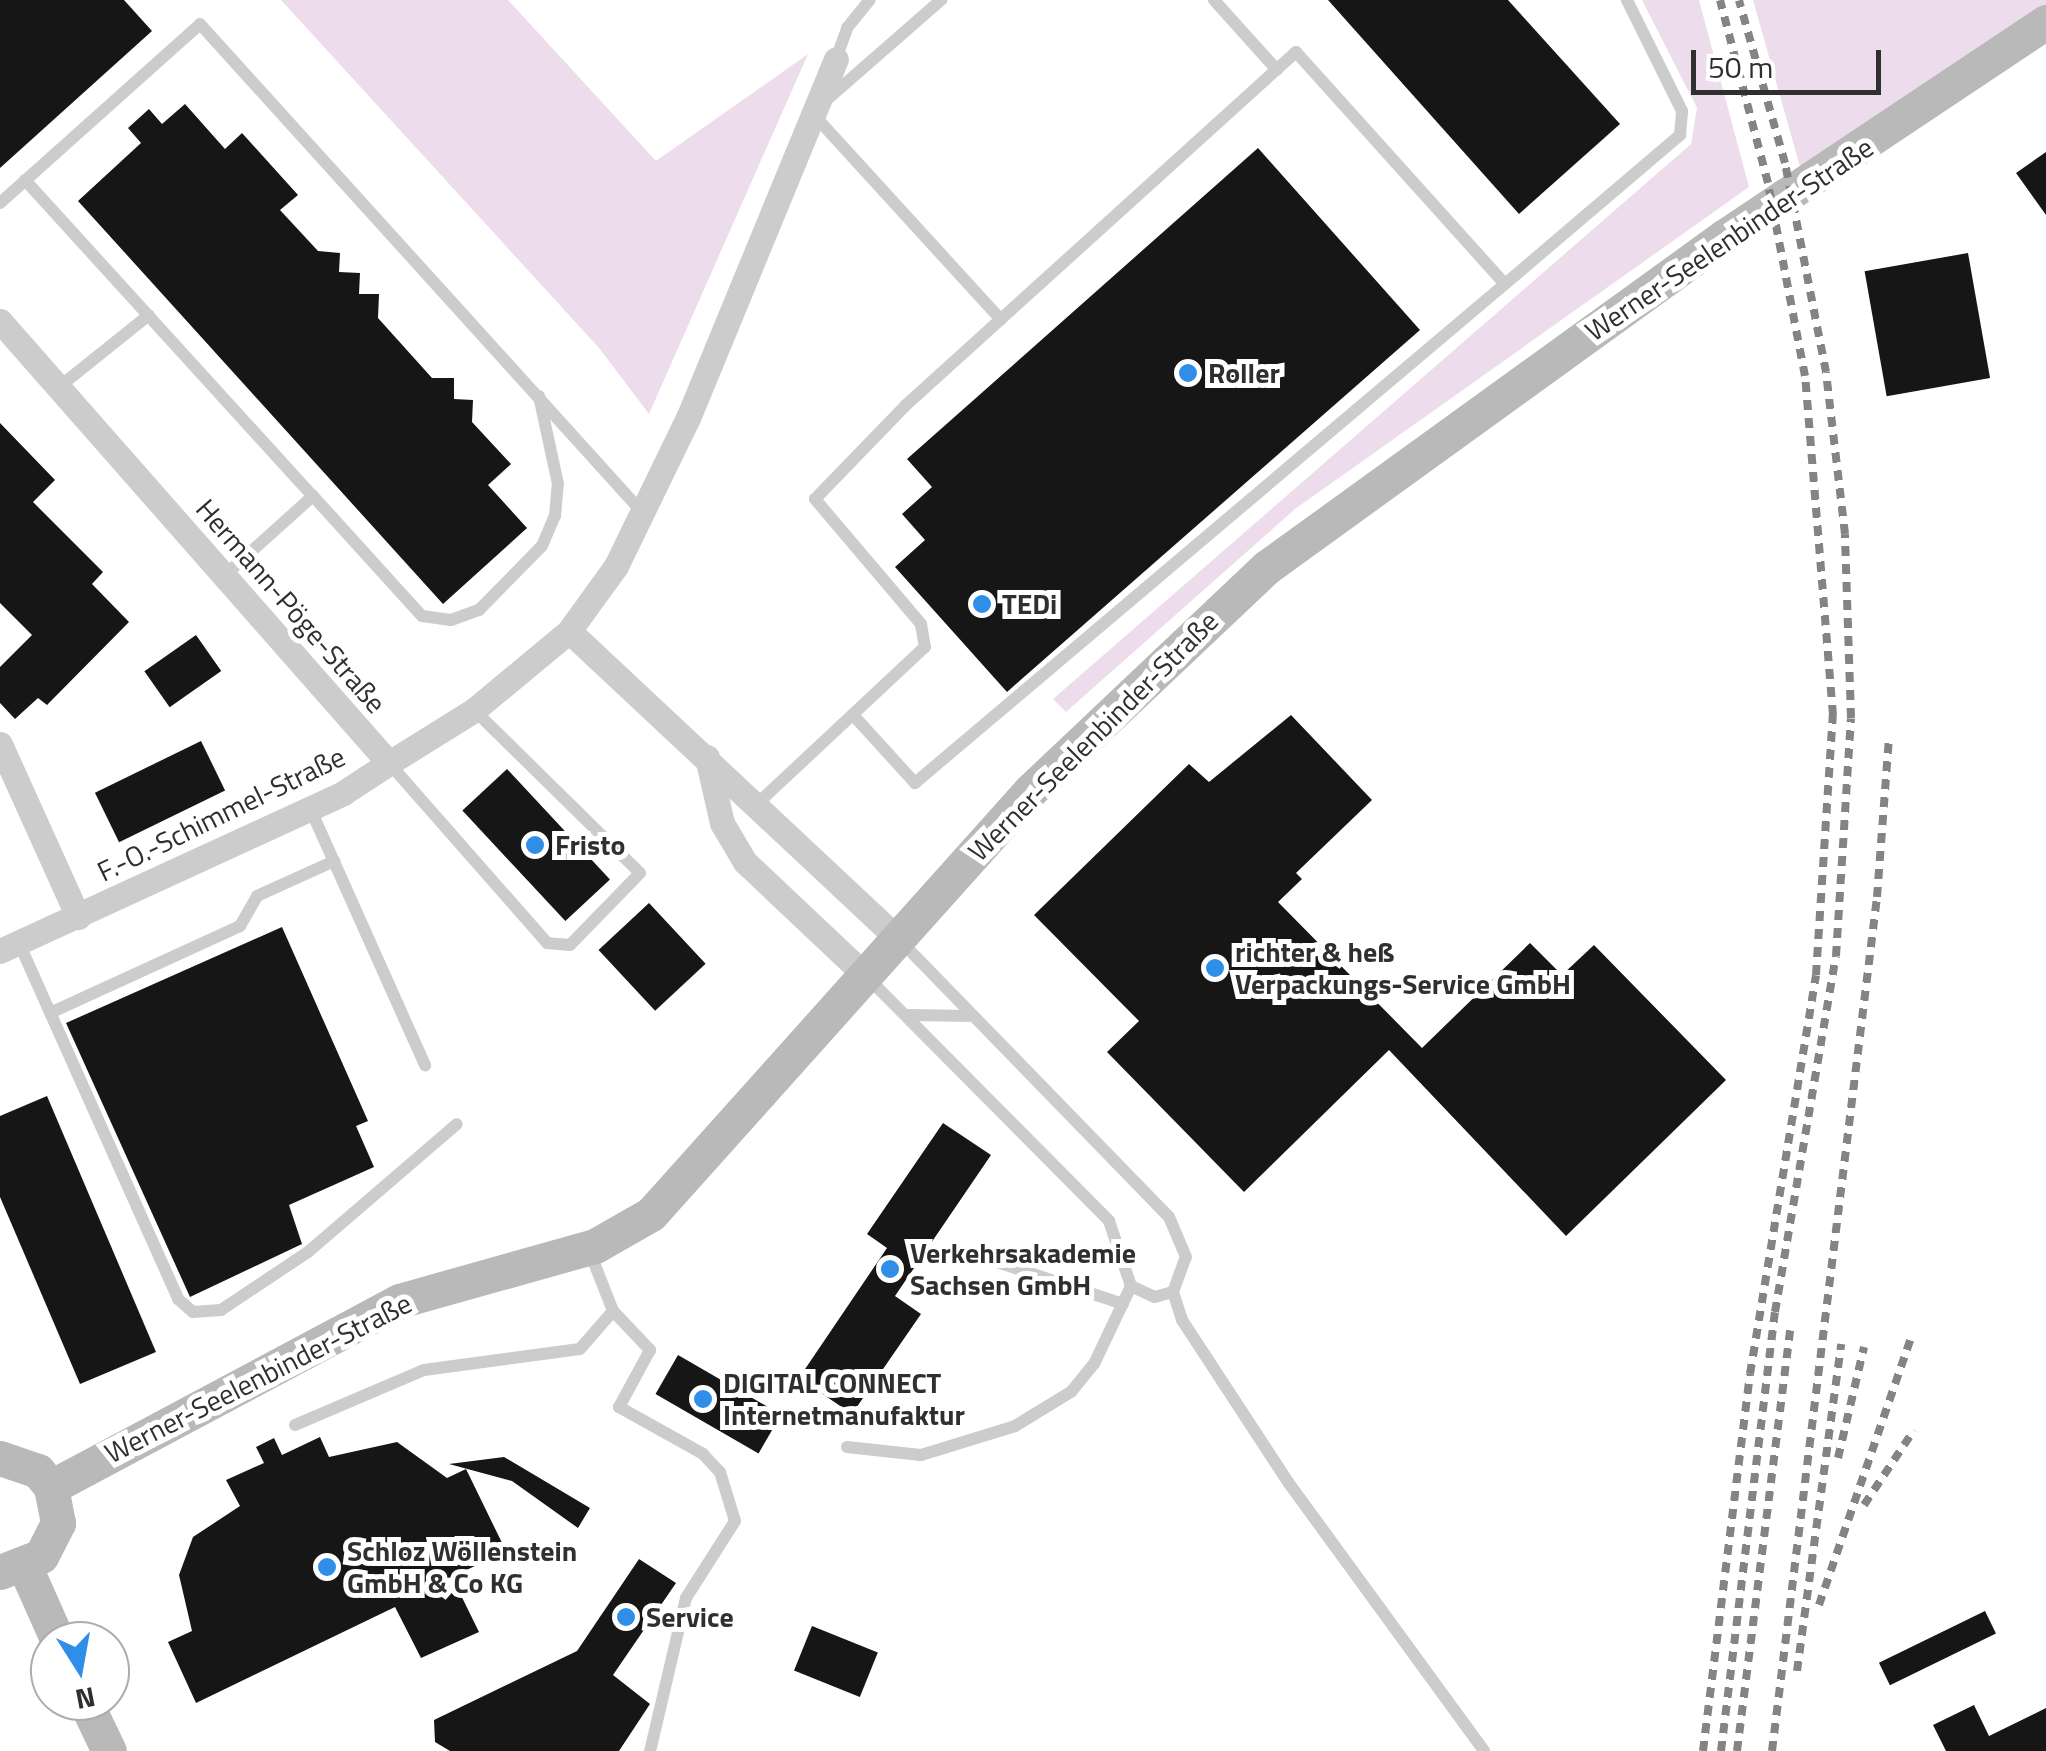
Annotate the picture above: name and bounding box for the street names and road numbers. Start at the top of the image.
street label: Werner-Seelenbinder-Straße [1579,130,1879,348]
street label: Hermann-Pöge-Straße [189,492,393,720]
street label: Werner-Seelenbinder-Straße [961,604,1225,868]
street label: F.-O.-Schimmel-Straße [92,739,350,889]
street label: Werner-Seelenbinder-Straße [99,1286,417,1470]

